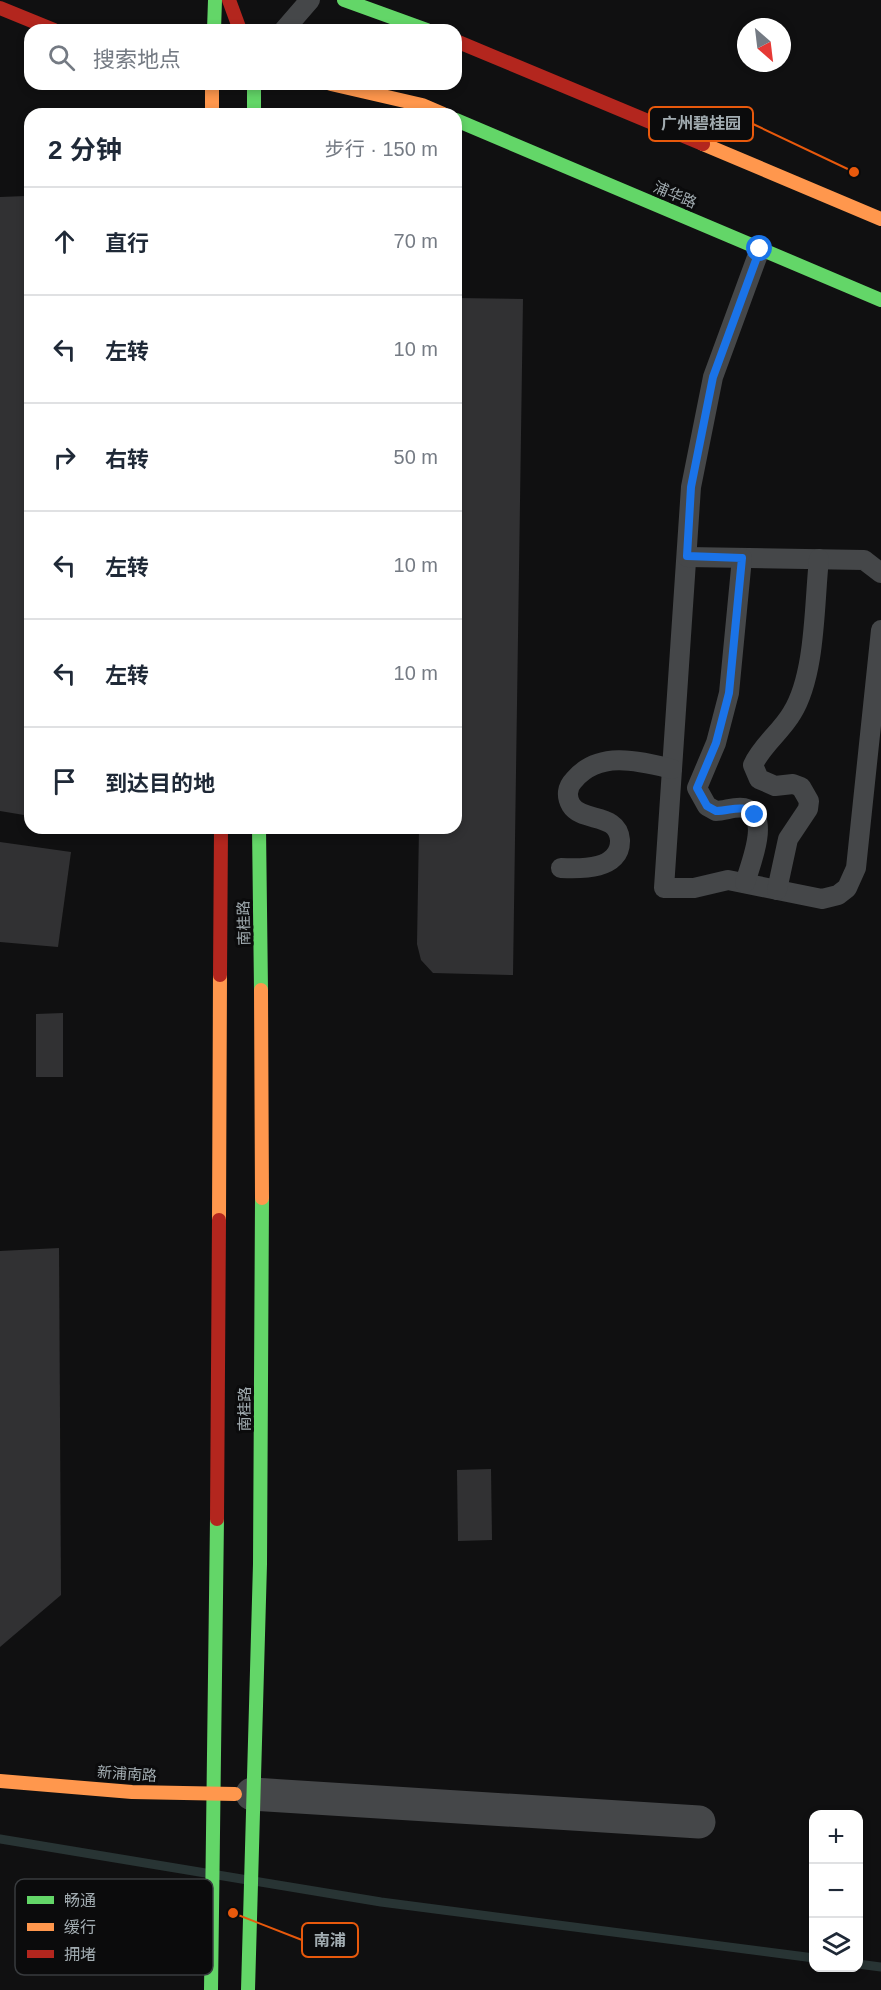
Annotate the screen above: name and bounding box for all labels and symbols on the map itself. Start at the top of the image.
north arrow [737,18,791,72]
callout: 广州碧桂园 [649,107,753,141]
text: 广州碧桂园 [661,114,741,132]
street label: 浦华路 [651,178,699,211]
route start [746,235,772,261]
route end [741,801,767,827]
street label: 南桂路 [235,900,252,946]
street label: 南桂路 [236,1386,253,1432]
street label: 新浦南路 [97,1763,158,1784]
legend [15,1879,213,1975]
text: 畅通 [64,1892,96,1909]
text: 缓行 [64,1919,96,1936]
callout: 南浦 [302,1923,358,1957]
text: 南浦 [314,1931,346,1949]
text: 拥堵 [64,1946,96,1963]

